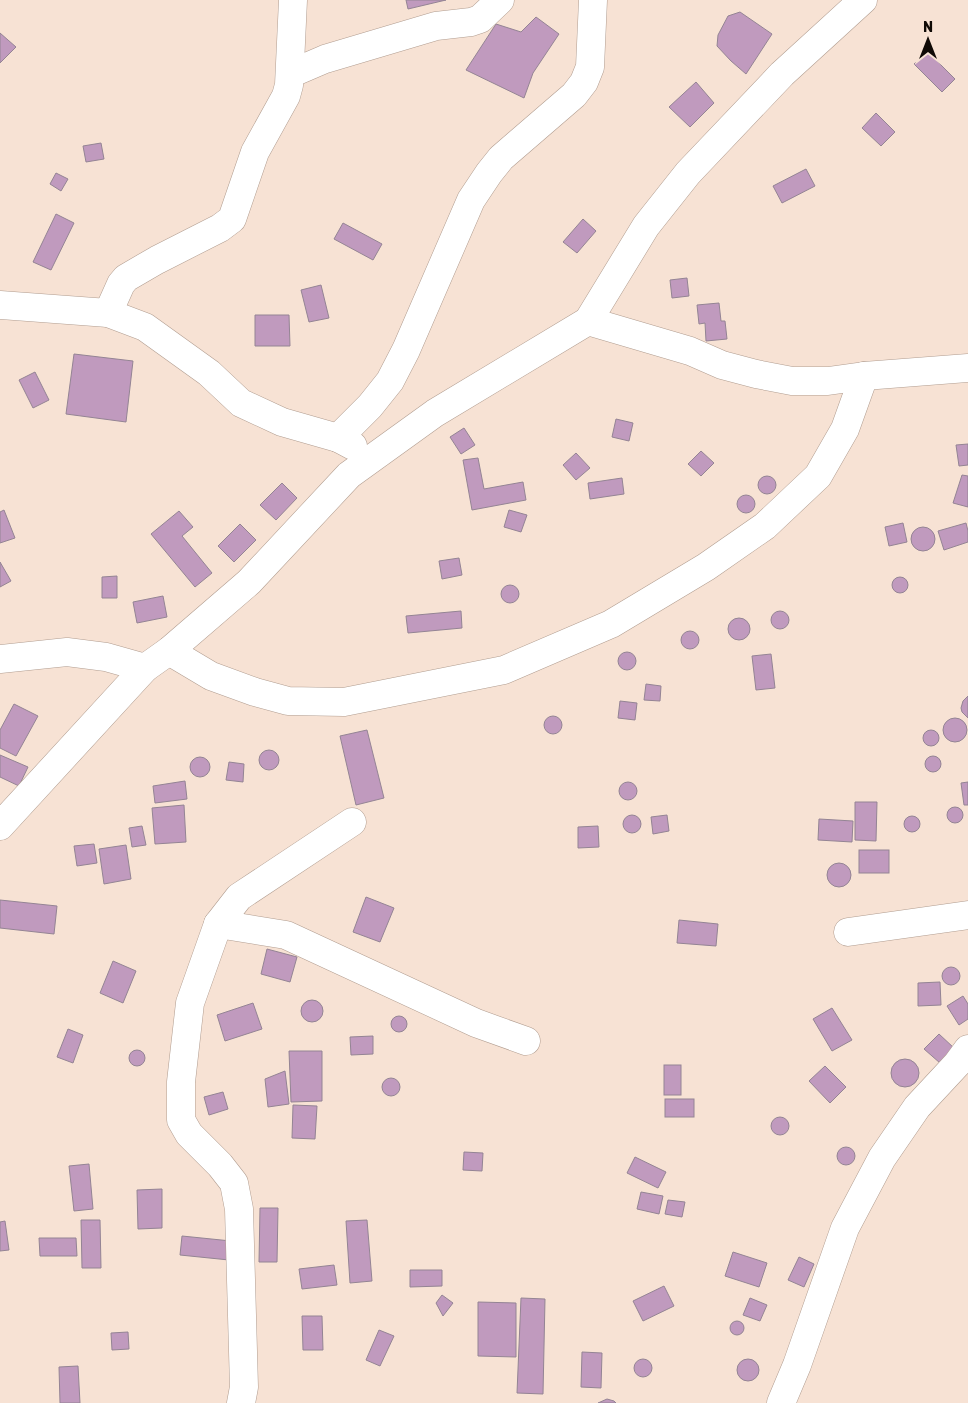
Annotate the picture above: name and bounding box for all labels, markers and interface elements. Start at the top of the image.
north arrow [903,15,953,65]
text: N [923,19,933,36]

